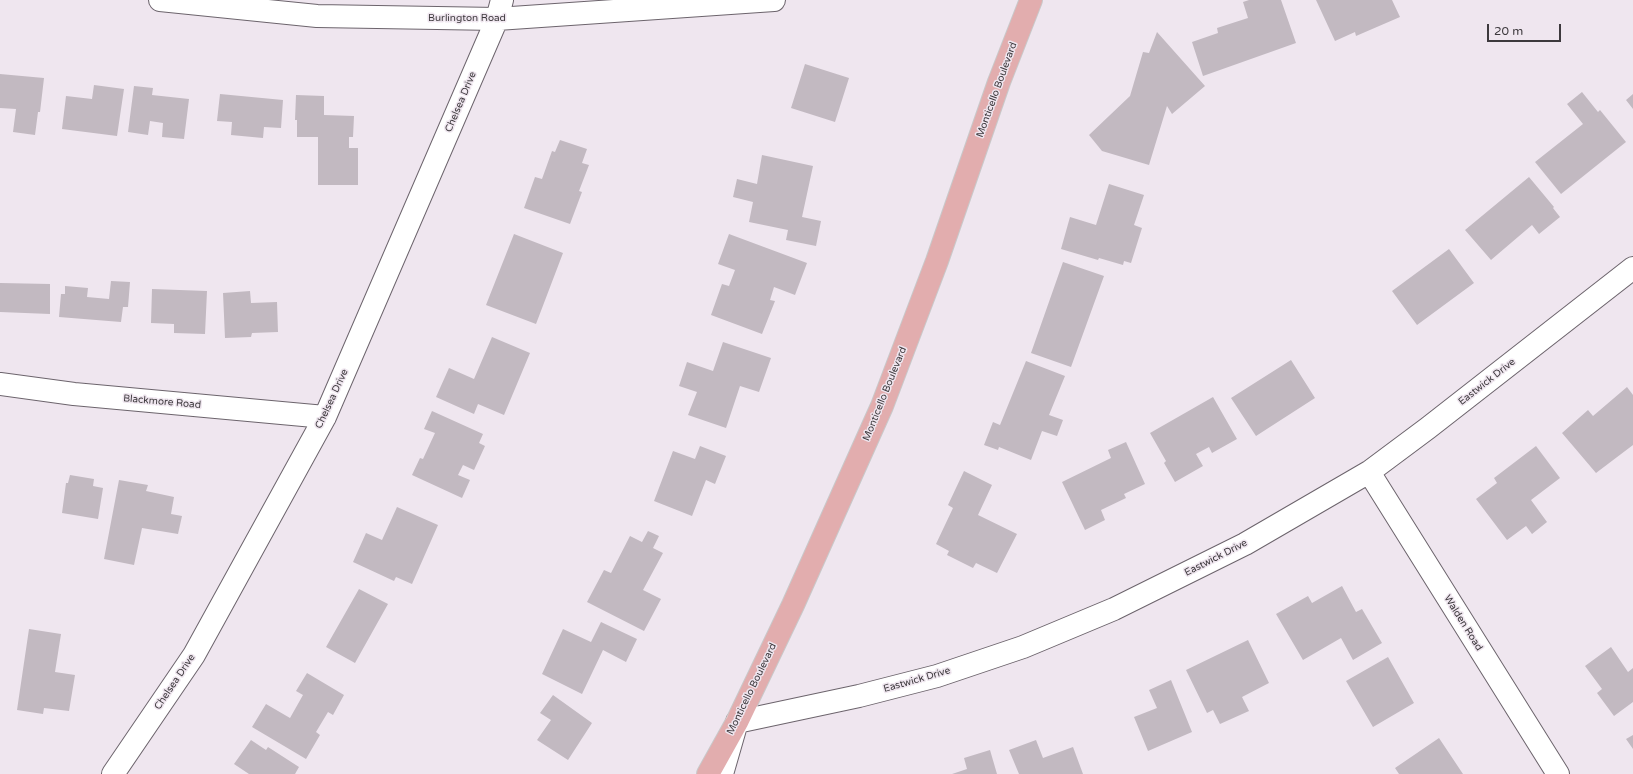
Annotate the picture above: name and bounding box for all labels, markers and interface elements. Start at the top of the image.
street label: Burlington Road [428,12,506,24]
scale bar [1489,16,1563,42]
text: 20 m [1494,24,1523,38]
street label: Monticello Boulevard [974,41,1020,139]
street label: Chelsea Drive [443,70,479,134]
street label: Monticello Boulevard [861,345,909,443]
street label: Eastwick Drive [1456,356,1518,408]
street label: Chelsea Drive [313,367,351,431]
street label: Blackmore Road [123,393,201,411]
street label: Eastwick Drive [1183,537,1249,579]
street label: Walden Road [1441,593,1485,653]
street label: Monticello Boulevard [725,641,779,737]
street label: Chelsea Drive [152,652,198,712]
street label: Eastwick Drive [882,665,952,695]

